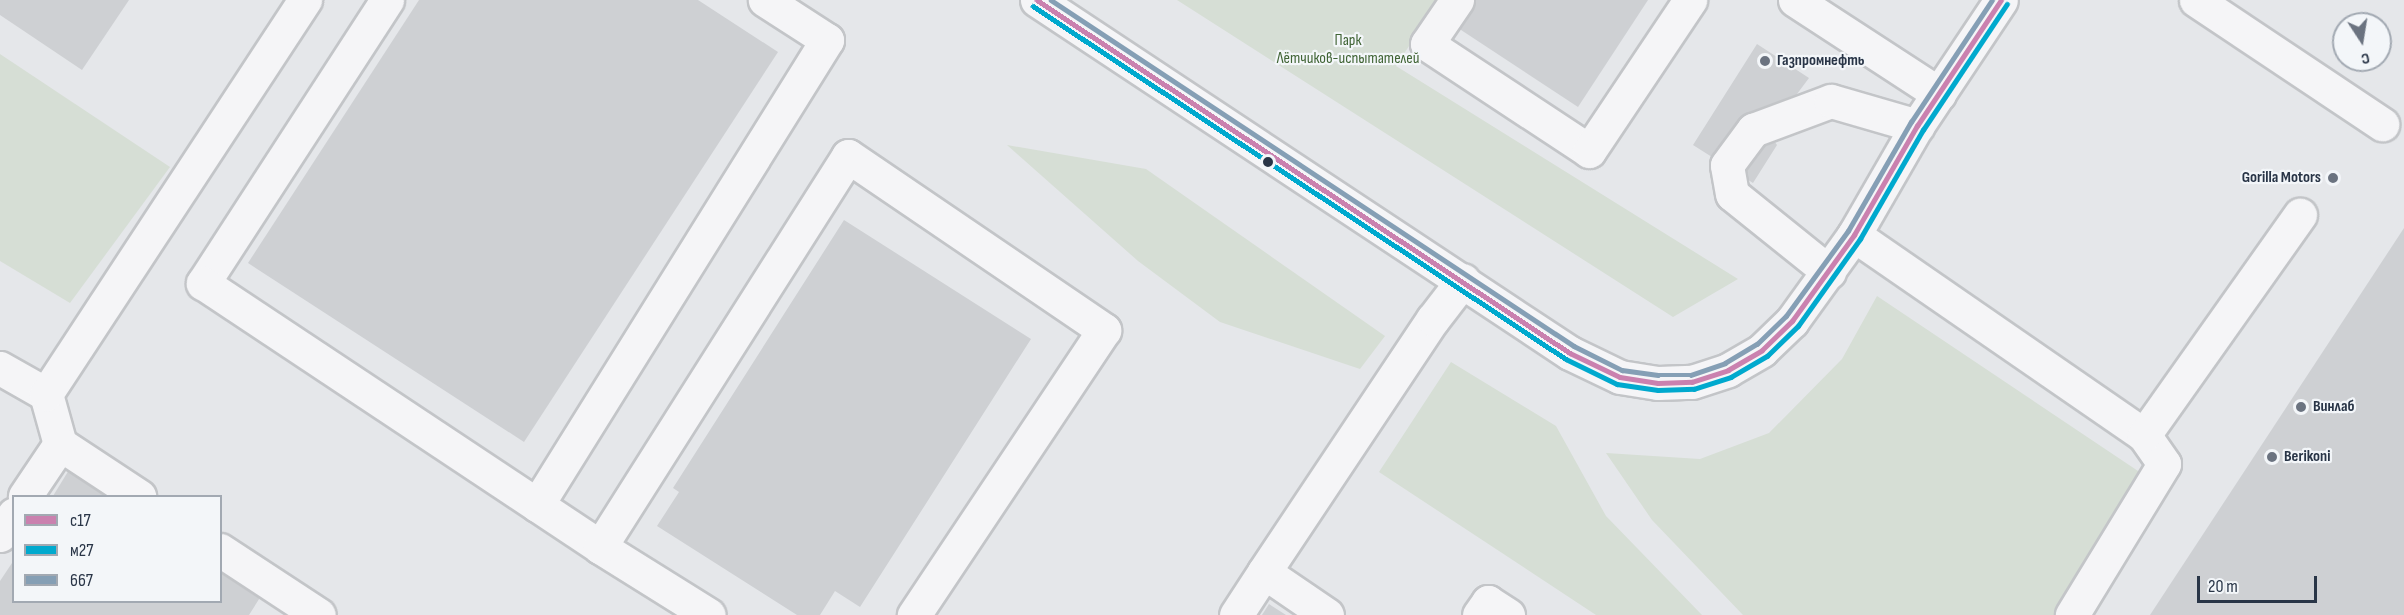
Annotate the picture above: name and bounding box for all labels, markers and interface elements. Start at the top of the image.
north arrow [2332,12,2392,72]
park label: Парк Лётчиков-испытателей [1277,31,1419,69]
text: С [2359,48,2371,68]
place label: Газпромнефть [1777,51,1865,71]
marker: Газпромнефть [1758,54,1772,68]
unlabelled marker [1262,156,1274,168]
place label: Gorilla Motors [2242,168,2321,188]
marker: Gorilla Motors [2326,171,2340,185]
place label: Винлаб [2313,397,2355,417]
marker: Винлаб [2294,400,2308,414]
place label: Berikoni [2284,447,2330,467]
marker: Berikoni [2265,450,2279,464]
legend [12,495,222,603]
text: с17 [70,510,91,531]
text: м27 [70,540,93,561]
scale bar [2200,564,2320,602]
text: 667 [70,570,93,591]
text: 20 m [2208,576,2238,597]

